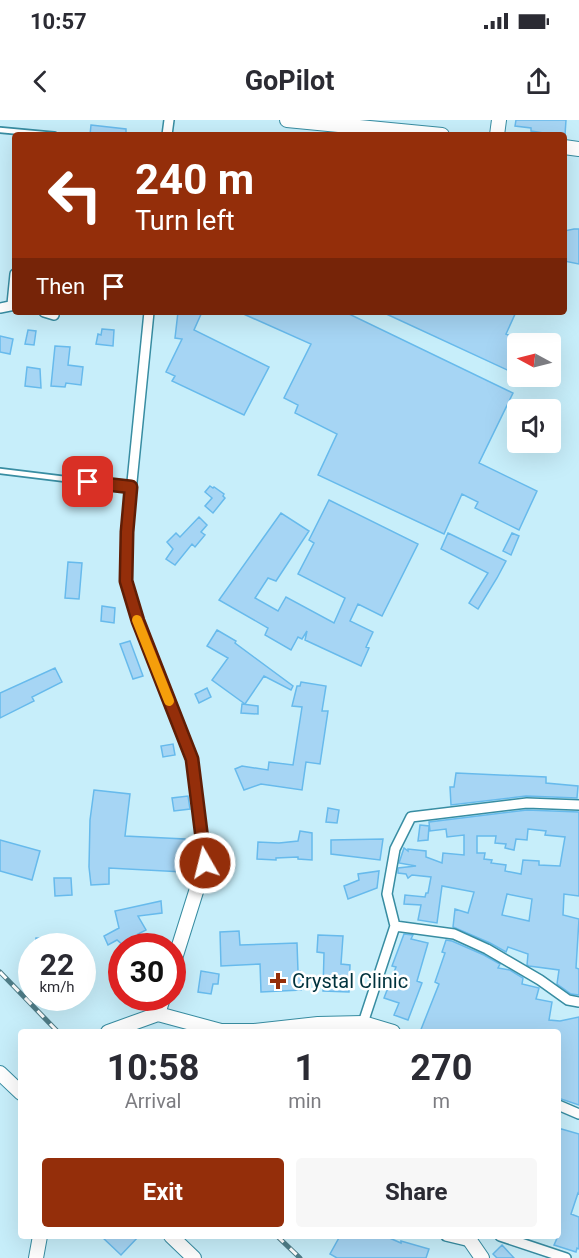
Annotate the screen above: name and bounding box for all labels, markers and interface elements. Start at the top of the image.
text: 10:57 [30,9,87,34]
icon: back [24,65,57,98]
text: GoPilot [245,65,334,97]
icon: share [522,65,555,98]
text: 240 m [135,155,254,204]
icon: left [36,156,114,234]
text: Turn left [135,205,235,237]
icon: arrive [97,270,130,303]
text: Then [36,274,85,299]
north arrow [507,333,561,387]
map controls [507,333,561,453]
button: sound [507,399,561,453]
pin [62,456,113,507]
icon: arrive [71,465,104,498]
position arrow [173,831,237,895]
speed limit sign: 30 [108,933,186,1011]
text: 22 [40,947,74,982]
place label: Crystal Clinic [292,969,408,993]
marker: Crystal Clinic [269,972,287,990]
text: km/h [39,978,75,996]
text: 10:58 [107,1047,199,1089]
text: 1 [295,1047,315,1089]
text: 270 [410,1047,472,1089]
text: Arrival [125,1089,181,1113]
text: min [288,1089,322,1113]
text: m [433,1089,450,1113]
button: Exit [42,1158,284,1227]
button: Share [296,1158,537,1227]

